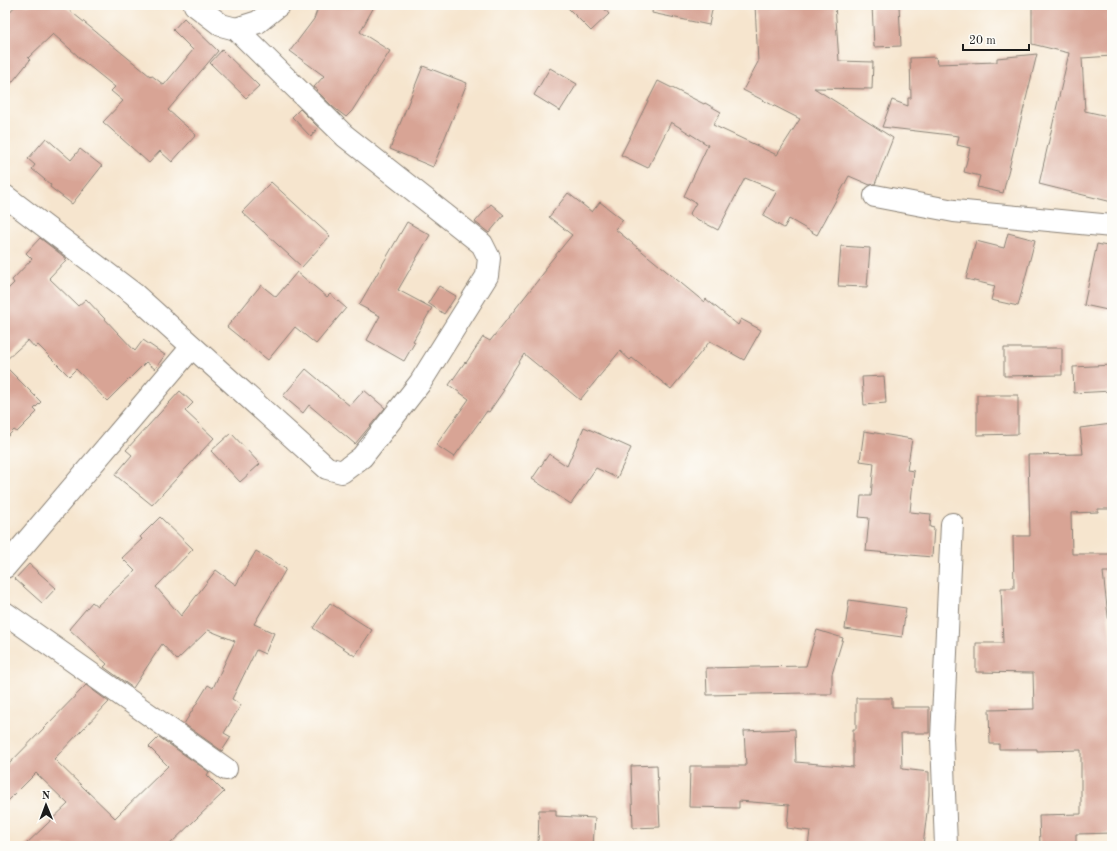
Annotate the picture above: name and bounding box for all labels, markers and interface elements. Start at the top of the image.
scale bar [963,26,1029,52]
text: 20 m [969,35,996,47]
north arrow [26,785,66,825]
text: N [42,791,51,802]

